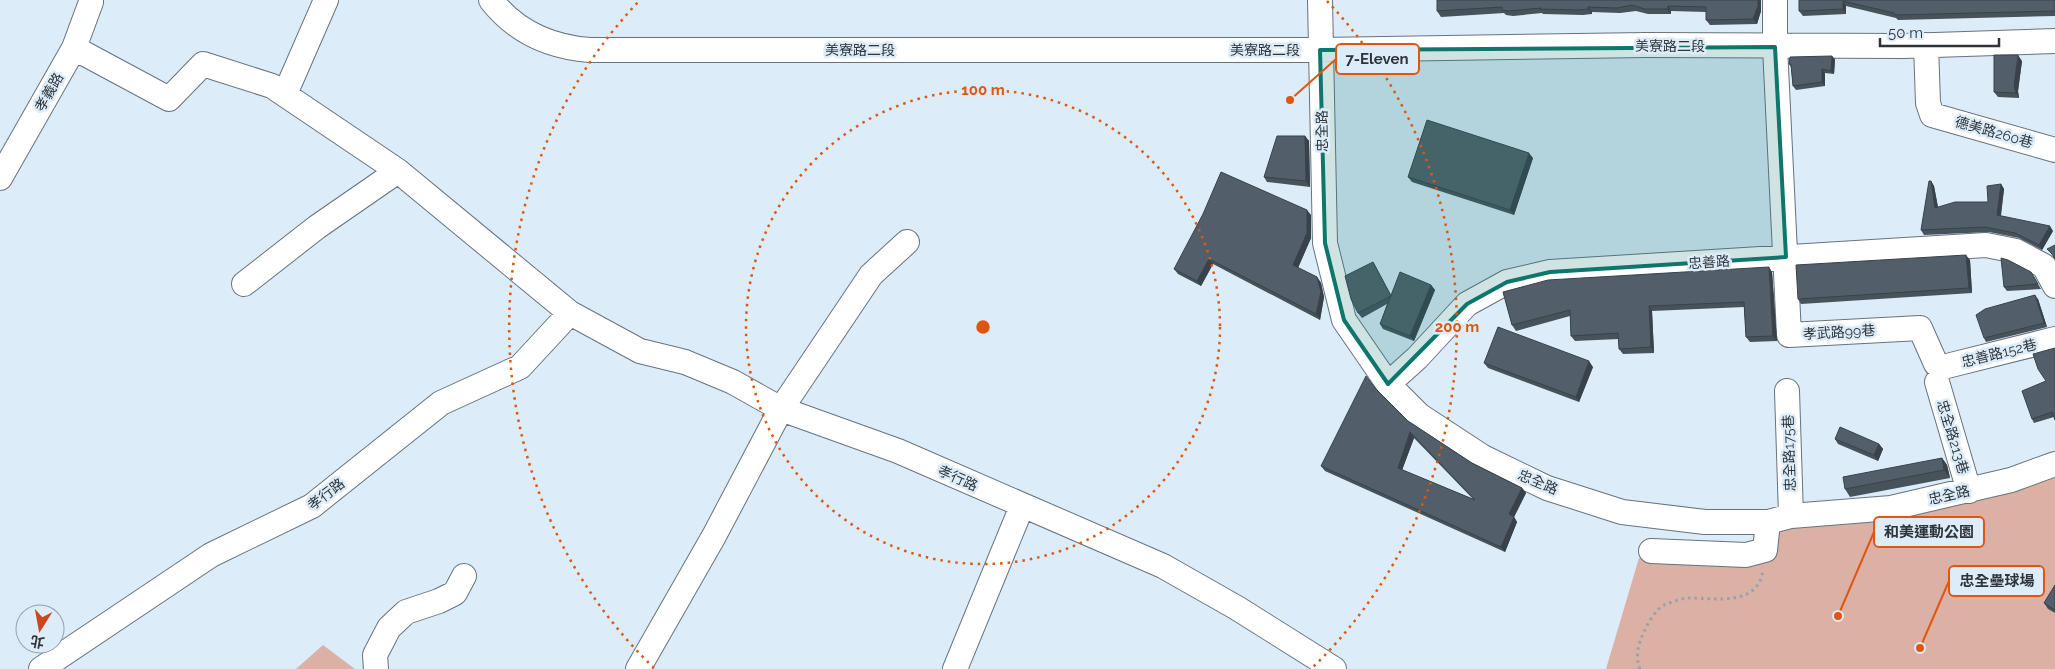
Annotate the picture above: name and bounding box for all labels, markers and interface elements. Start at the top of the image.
scale bar [1880,15,1999,47]
text: 50 m [1888,24,1923,42]
street label: 美寮路二段 [1635,38,1705,54]
street label: 美寮路二段 [825,42,895,58]
street label: 美寮路二段 [1230,42,1300,58]
callout: 7-Eleven [1336,44,1419,74]
text: 7-Eleven [1346,50,1408,68]
street label: 孝義路 [32,70,66,114]
text: 100 m [961,81,1005,99]
street label: 忠全路 [1314,110,1330,152]
street label: 德美路260巷 [1953,113,2035,151]
street label: 忠善路 [1687,253,1731,271]
centre of rings [974,318,992,336]
text: 200 m [1435,318,1479,336]
street label: 孝武路99巷 [1802,322,1876,342]
street label: 忠善路152巷 [1960,336,2038,370]
street label: 忠全路213巷 [1934,398,1972,476]
street label: 忠全路175巷 [1780,414,1798,492]
street label: 孝行路 [936,462,980,494]
street label: 忠全路 [1516,466,1560,498]
street label: 孝行路 [304,475,348,513]
street label: 忠全路 [1927,482,1971,508]
callout: 和美運動公園 [1874,517,1984,547]
text: 和美運動公園 [1884,523,1974,541]
callout: 忠全壘球場 [1949,566,2044,596]
text: 忠全壘球場 [1959,572,2035,590]
north arrow [15,604,65,654]
text: 北 [29,633,46,651]

